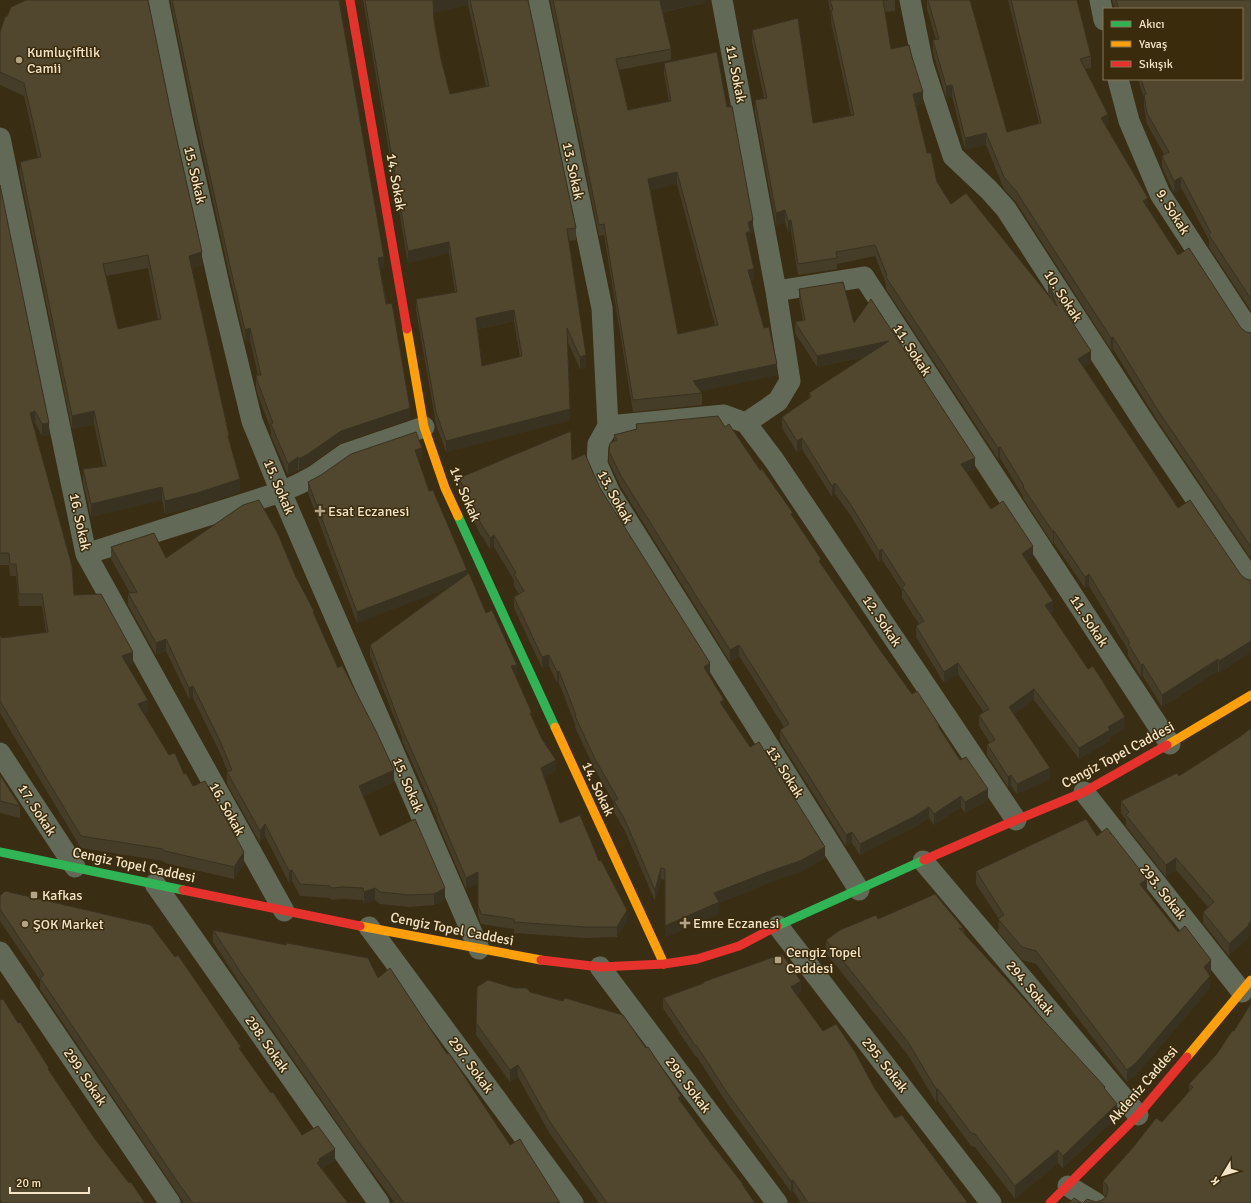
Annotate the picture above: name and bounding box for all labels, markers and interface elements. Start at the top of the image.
legend [1103,8,1243,80]
text: Akıcı [1139,17,1165,32]
text: Yavaş [1139,37,1167,52]
place label: Kumluçiftlik Camii [27,44,100,77]
street label: 11. Sokak [722,44,750,104]
marker: Kumluçiftlik Camii [14,55,24,65]
text: Sıkışık [1139,57,1173,72]
street label: 13. Sokak [559,141,587,201]
street label: 15. Sokak [180,145,210,205]
street label: 14. Sokak [383,152,409,212]
street label: 9. Sokak [1152,186,1194,238]
street label: 10. Sokak [1040,267,1086,325]
street label: 11. Sokak [889,321,935,379]
street label: 15. Sokak [260,457,298,517]
street label: 14. Sokak [446,464,484,524]
street label: 13. Sokak [593,467,637,527]
street label: 16. Sokak [66,492,94,552]
place label: Esat Eczanesi [328,503,409,520]
marker: Esat Eczanesi [315,506,325,516]
street label: 12. Sokak [859,592,905,650]
street label: 11. Sokak [1066,592,1112,650]
street label: Cengiz Topel Caddesi [1059,718,1177,792]
street label: 13. Sokak [762,743,808,801]
street label: 15. Sokak [389,755,427,815]
street label: 14. Sokak [578,759,618,819]
street label: 16. Sokak [205,779,249,839]
street label: 17. Sokak [14,781,60,839]
street label: Cengiz Topel Caddesi [71,844,197,886]
street label: 293. Sokak [1136,861,1190,923]
place label: Kafkas [42,887,82,904]
marker: Kafkas [29,890,39,900]
street label: Cengiz Topel Caddesi [389,909,515,949]
place label: Emre Eczanesi [693,915,779,932]
place label: ŞOK Market [33,916,104,933]
marker: Emre Eczanesi [680,918,690,928]
marker: ŞOK Market [20,919,30,929]
place label: Cengiz Topel Caddesi [786,944,861,977]
marker: Cengiz Topel Caddesi [773,955,783,965]
street label: 294. Sokak [1002,957,1058,1019]
street label: 298. Sokak [241,1012,293,1076]
street label: 297. Sokak [445,1033,497,1097]
street label: 295. Sokak [858,1034,912,1096]
street label: Akdeniz Caddesi [1105,1043,1181,1127]
street label: 299. Sokak [60,1045,110,1109]
street label: 296. Sokak [661,1054,715,1116]
north arrow [1203,1155,1243,1195]
scale bar [10,1169,89,1195]
text: K [1208,1174,1223,1188]
text: 20 m [16,1176,41,1191]

